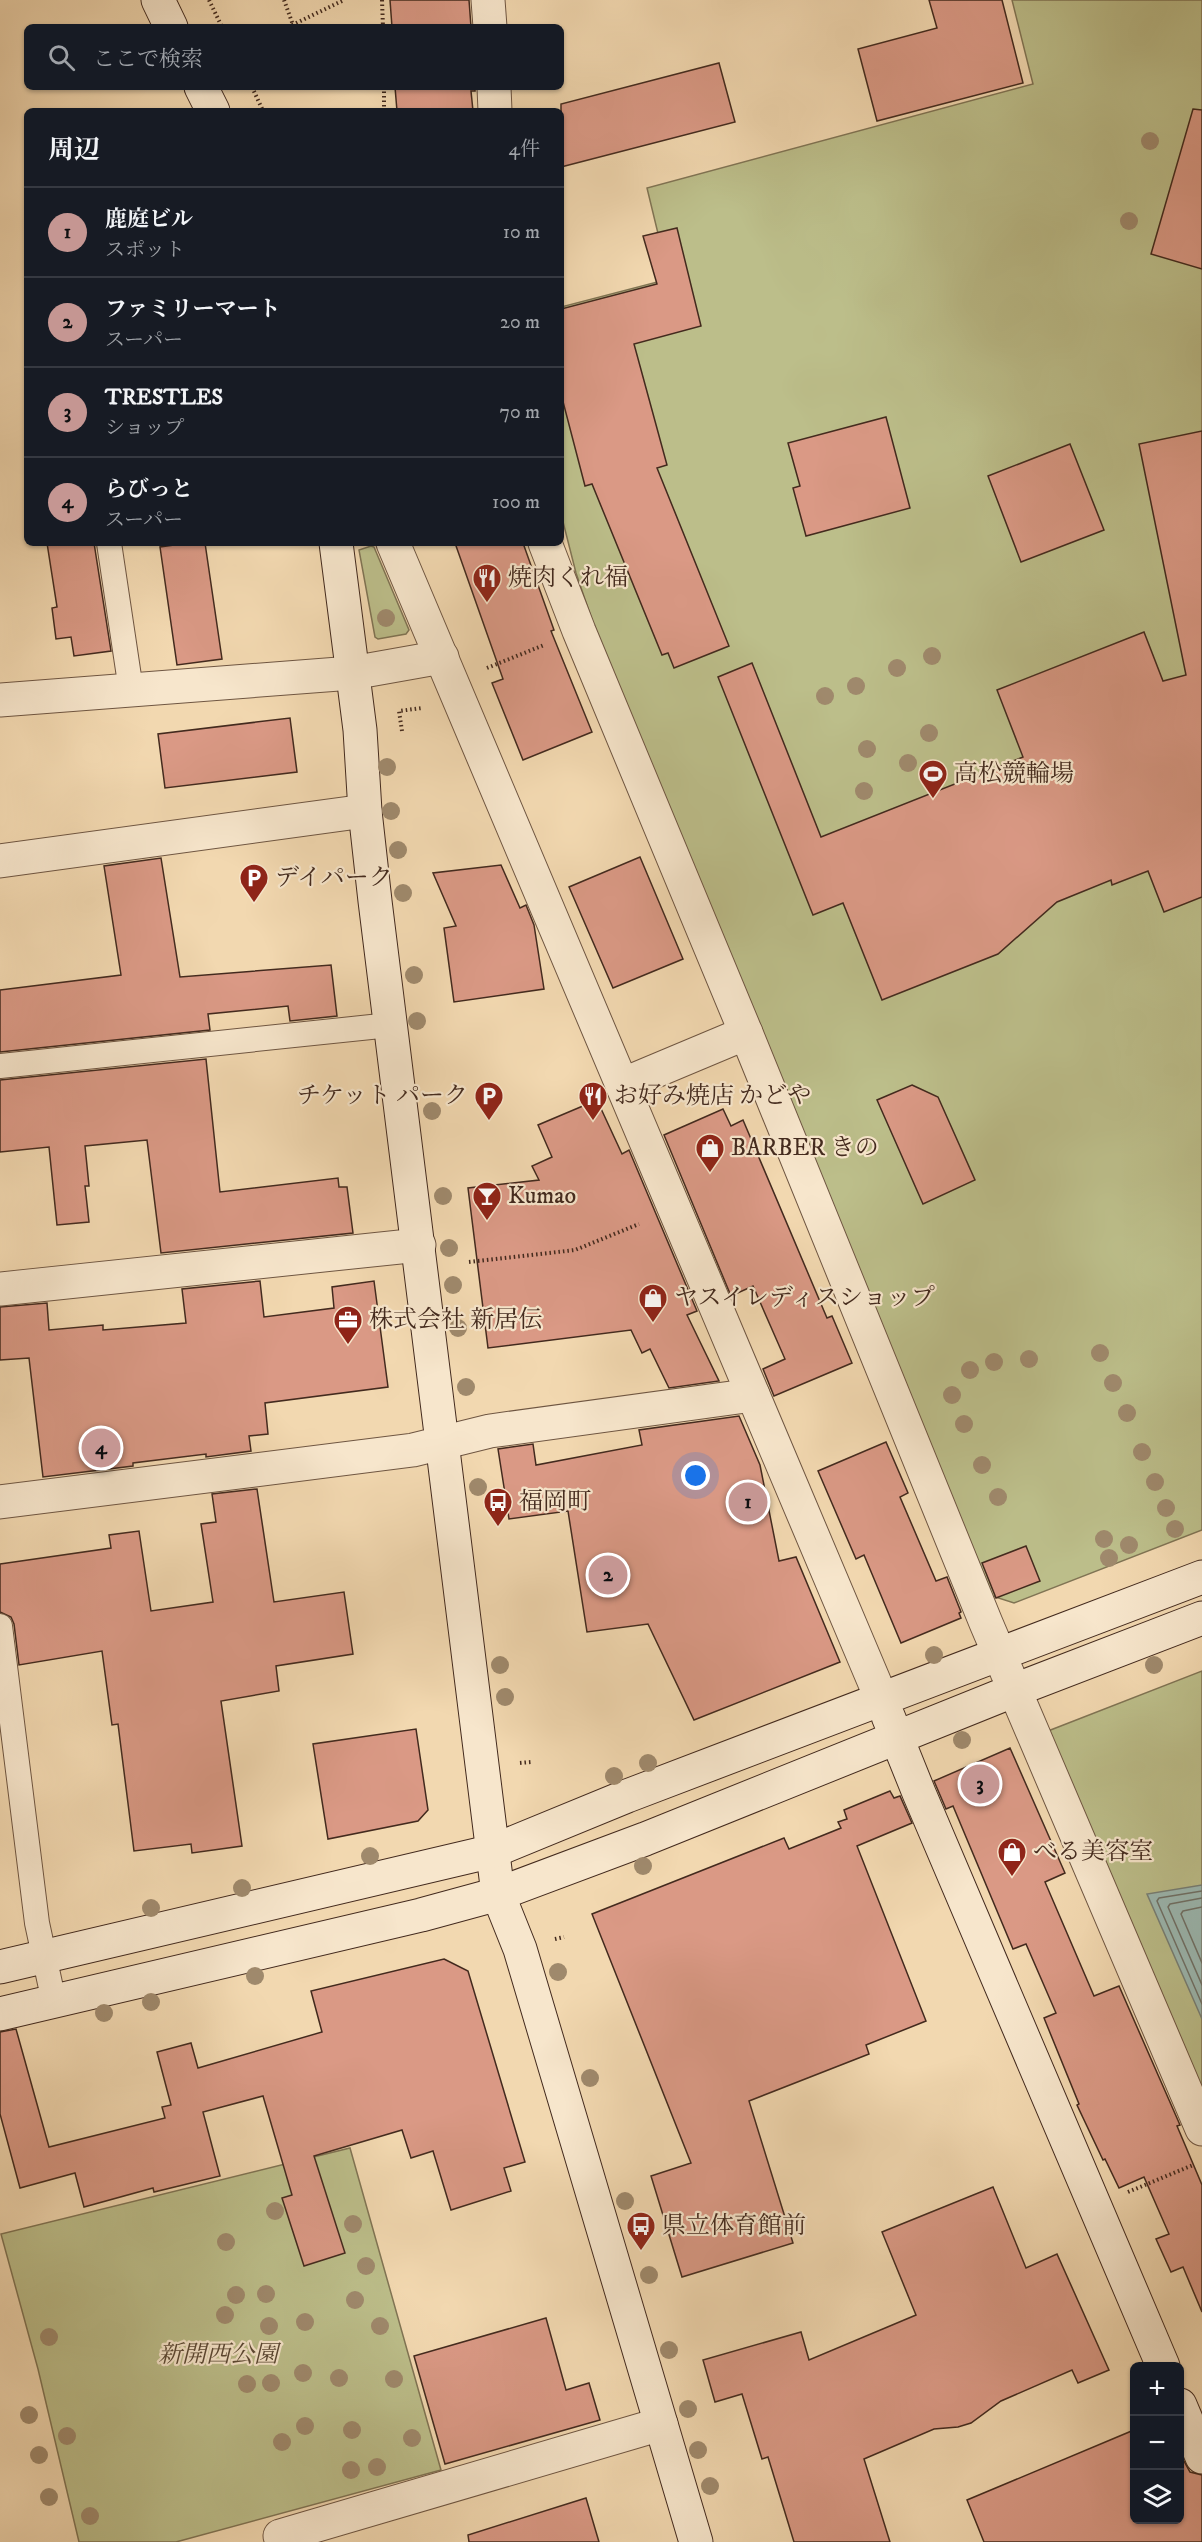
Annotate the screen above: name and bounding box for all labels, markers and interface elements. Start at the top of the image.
search box [24,24,564,90]
icon: search [45,41,78,74]
text: ここで検索 [93,46,203,73]
text: 周辺 [48,134,100,167]
text: 4件 [508,137,540,162]
text: 鹿庭ビル [105,206,193,233]
text: 1 [64,220,71,245]
text: 10 m [503,220,540,245]
text: スポット [105,238,185,263]
text: ファミリーマート [105,296,281,323]
text: 2 [63,310,72,335]
text: 20 m [500,310,540,335]
text: スーパー [105,328,183,353]
text: TRESTLES [105,384,223,411]
text: 3 [64,400,71,425]
text: 70 m [499,400,540,425]
text: ショップ [105,416,185,441]
text: らびっと [105,476,193,503]
text: 4 [62,490,73,515]
text: 100 m [492,490,540,515]
text: スーパー [105,508,183,533]
restaurant icon: 焼肉くれ福 [471,562,503,604]
place label: 焼肉くれ福 [508,563,628,593]
sports icon: 高松競輪場 [917,758,949,800]
place label: 高松競輪場 [954,759,1074,789]
parking icon: デイパーク [238,862,270,904]
place label: デイパーク [275,863,393,893]
parking icon: チケット パーク [473,1080,505,1122]
restaurant icon: お好み焼店 かどや [577,1080,609,1122]
place label: チケット パーク [297,1081,468,1111]
place label: お好み焼店 かどや [614,1081,811,1111]
shop icon: BARBER きの [694,1132,726,1174]
place label: BARBER きの [731,1133,879,1163]
bar icon: Kumao [471,1180,503,1222]
place label: Kumao [508,1181,576,1211]
shop icon: ヤスイレディスショップ [637,1282,669,1324]
place label: ヤスイレディスショップ [674,1283,935,1313]
office icon: 株式会社 新居伝 [332,1304,364,1346]
place label: 株式会社 新居伝 [369,1305,542,1335]
pin: 4 [82,1426,120,1470]
your location [681,1461,710,1490]
pin: 1 [728,1480,768,1524]
bus stop icon: 福岡町 [482,1486,514,1528]
place label: 福岡町 [519,1487,591,1517]
pin: 2 [588,1552,628,1598]
pin: 3 [960,1762,1000,1806]
shop icon: べる美容室 [996,1836,1028,1878]
place label: べる美容室 [1033,1837,1153,1867]
bus stop icon: 県立体育館前 [625,2210,657,2252]
place label: 県立体育館前 [662,2211,806,2241]
park label: 新開西公園 [158,2340,282,2370]
map controls [1130,2362,1184,2524]
button: + [1130,2362,1184,2416]
button: − [1130,2416,1184,2470]
button: layers [1130,2470,1184,2524]

